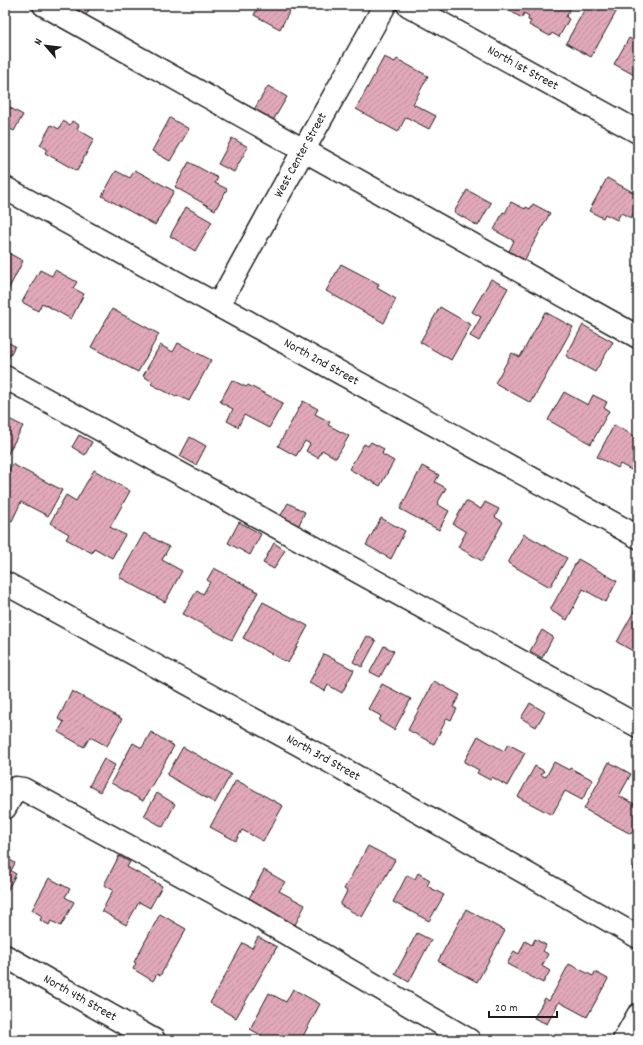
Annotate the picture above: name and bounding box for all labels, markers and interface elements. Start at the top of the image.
north arrow [26,26,66,66]
text: N [31,36,48,48]
street label: North 1st Street [484,41,562,96]
street label: West Center Street [270,109,332,201]
street label: North 2nd Street [280,334,362,391]
street label: North 3rd Street [283,730,364,786]
street label: North 4th Street [40,970,120,1027]
scale bar [489,993,557,1019]
text: 20 m [495,1000,518,1017]

